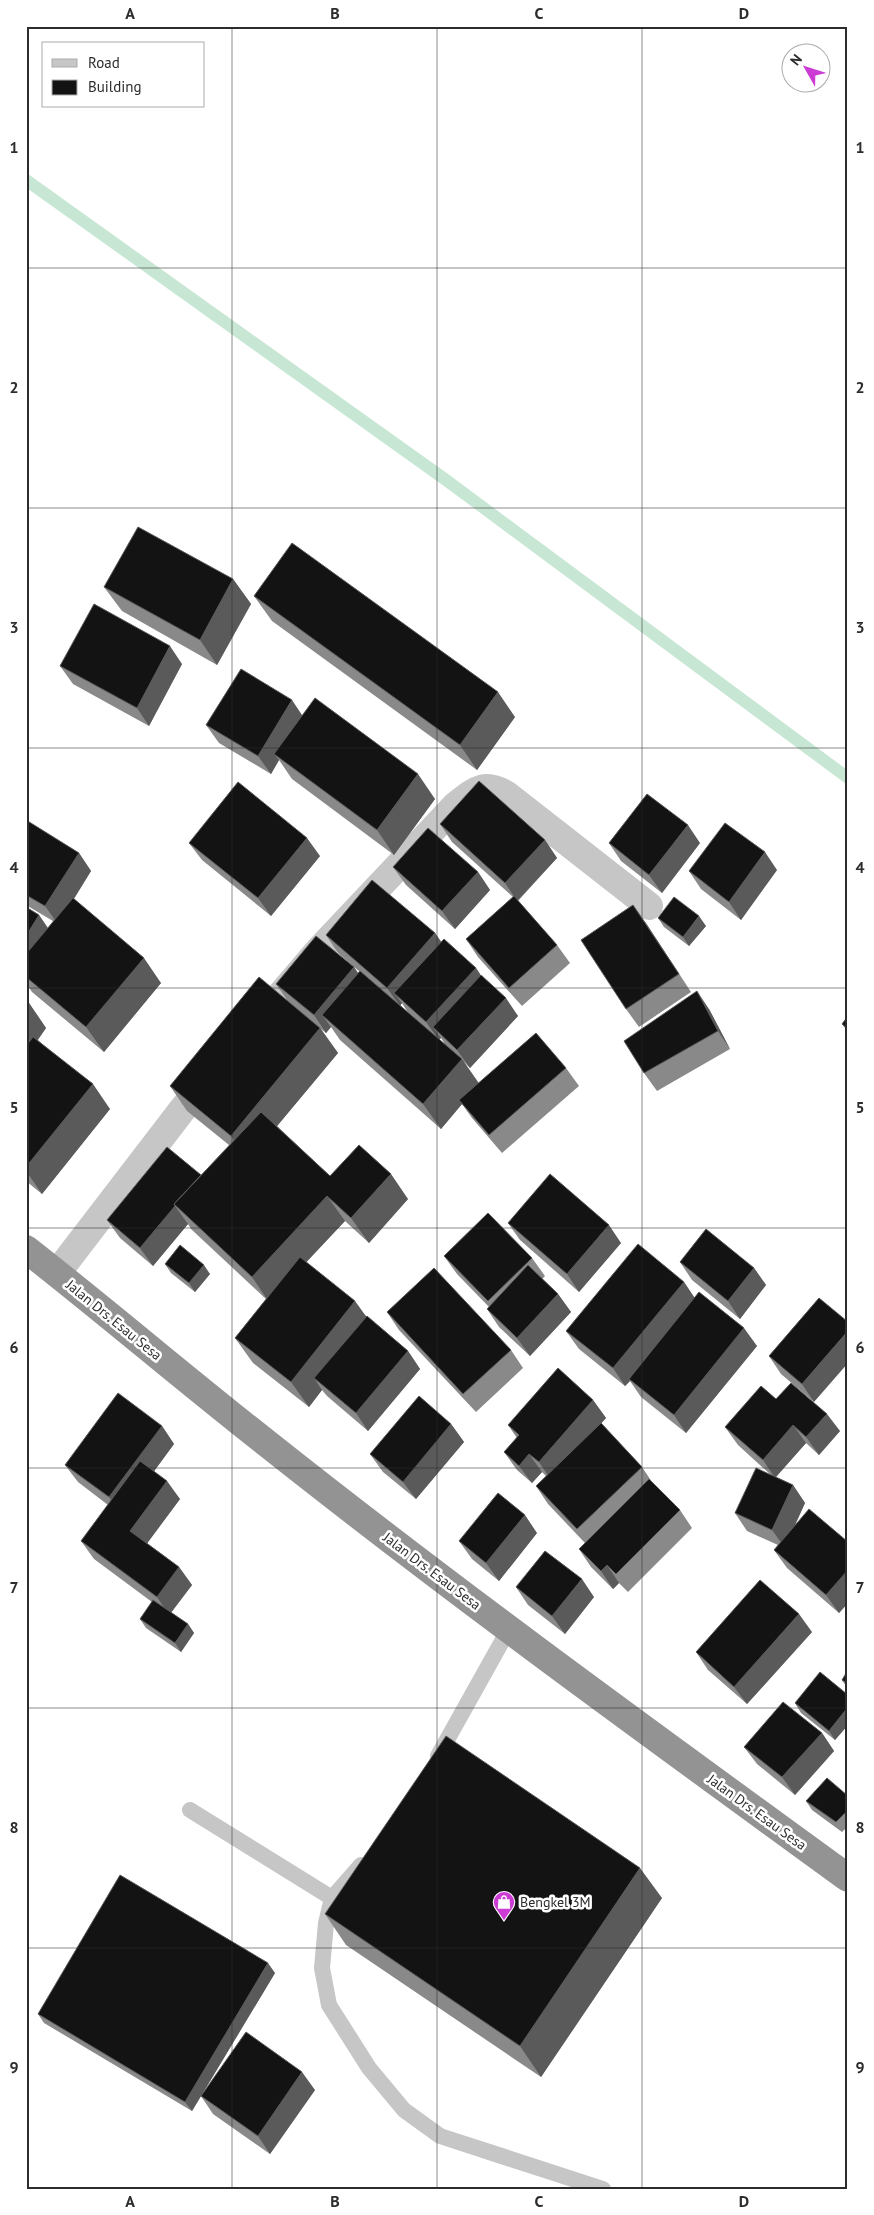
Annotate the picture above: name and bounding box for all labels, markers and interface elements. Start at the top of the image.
text: A [125,3,135,23]
text: B [330,3,340,23]
text: C [535,3,544,23]
text: D [739,3,749,23]
legend [42,42,205,108]
north arrow [782,42,832,92]
text: N [786,51,806,69]
text: Road [88,53,120,72]
text: Building [88,77,142,96]
text: 1 [9,137,19,157]
text: 1 [855,137,865,157]
text: 2 [9,377,19,397]
text: 2 [855,377,865,397]
text: 3 [9,617,19,637]
text: 3 [855,617,865,637]
text: 4 [9,857,19,877]
text: 4 [855,857,865,877]
text: 5 [9,1097,19,1117]
text: 5 [855,1097,865,1117]
street label: Jalan Drs. Esau Sesa [62,1275,166,1364]
text: 6 [9,1337,19,1357]
text: 6 [855,1337,865,1357]
street label: Jalan Drs. Esau Sesa [379,1528,485,1614]
text: 7 [9,1577,19,1597]
text: 7 [855,1577,865,1597]
street label: Jalan Drs. Esau Sesa [703,1769,810,1854]
text: 8 [9,1817,19,1837]
text: 8 [855,1817,865,1837]
shop icon: Bengkel 3M [492,1890,516,1921]
place label: Bengkel 3M [520,1893,591,1911]
text: 9 [9,2057,19,2077]
text: 9 [855,2057,865,2077]
text: A [125,2191,135,2211]
text: B [330,2191,340,2211]
text: C [535,2191,544,2211]
text: D [739,2191,749,2211]

